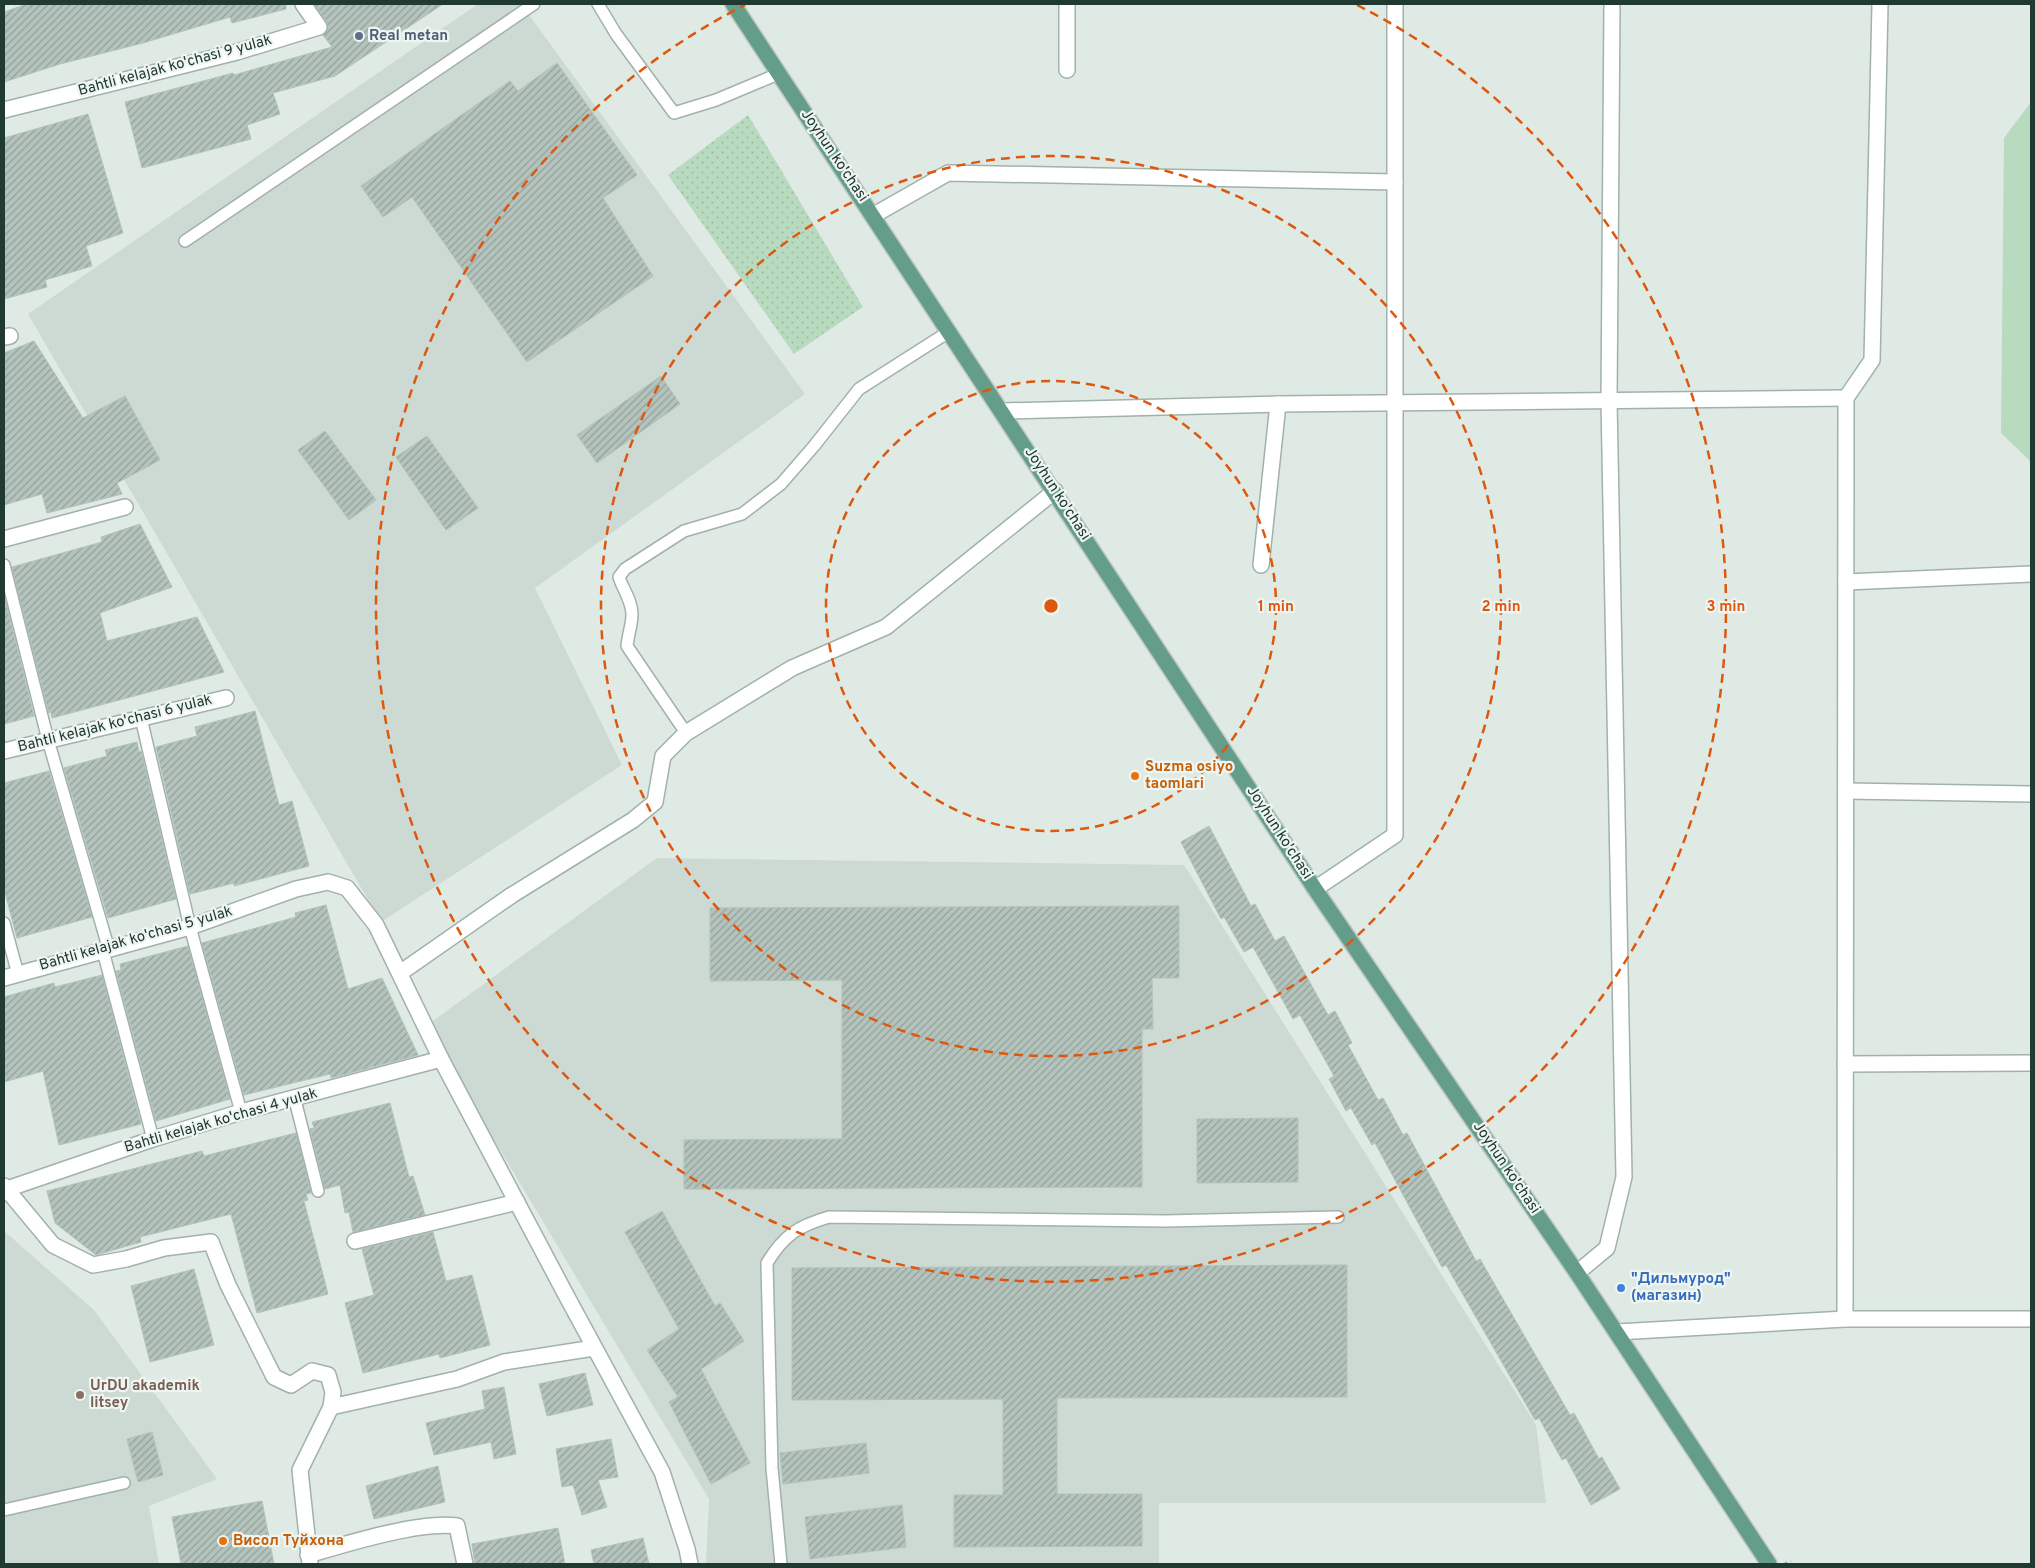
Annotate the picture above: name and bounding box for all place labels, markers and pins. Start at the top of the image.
place label: Real metan [369,27,448,46]
marker: Real metan [353,30,365,42]
centre of rings [1042,597,1060,615]
place label: Suzma osiyo taomlari [1145,758,1233,794]
marker: Suzma osiyo taomlari [1129,770,1141,782]
place label: "Дильмурод" (магазин) [1631,1270,1731,1306]
marker: "Дильмурод" (магазин) [1615,1282,1627,1294]
place label: UrDU akademik litsey [90,1377,200,1413]
marker: UrDU akademik litsey [74,1389,86,1401]
place label: Висол Туйхона [233,1532,344,1551]
marker: Висол Туйхона [217,1535,229,1547]

